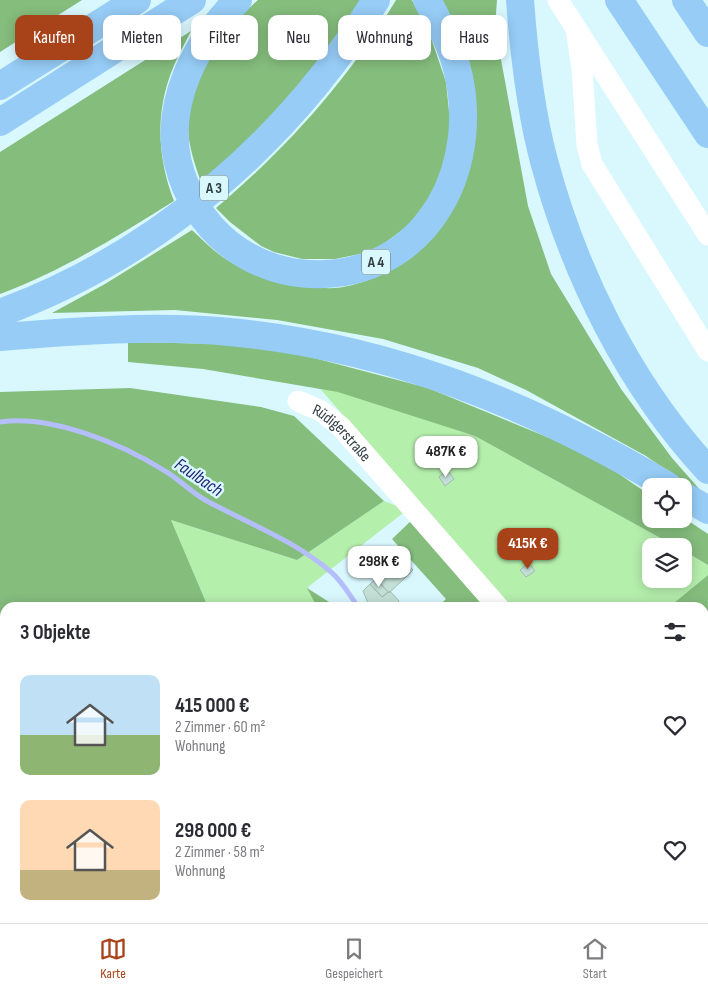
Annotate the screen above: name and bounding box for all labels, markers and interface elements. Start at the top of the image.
chip: Kaufen [15,15,93,60]
chip: Mieten [103,15,181,60]
chip: Filter [191,15,258,60]
chip: Neu [268,15,328,60]
chip: Wohnung [338,15,431,60]
chip: Haus [441,15,507,60]
road number: A 3 [200,176,228,200]
road number: A 4 [362,250,390,274]
street label: Rüdigerstraße [310,401,375,466]
pin: 487K € [405,436,487,478]
text: 487K € [426,442,466,461]
water label: Faulbach [171,454,227,501]
map controls [642,478,692,588]
button: locate [642,478,692,528]
pin: 415K € [487,528,569,570]
text: 415K € [508,534,548,553]
button: layers [642,538,692,588]
pin: 298K € [338,546,420,588]
text: 298K € [359,552,399,571]
icon: filters [661,618,689,646]
text: 3 Objekte [20,620,91,645]
text: 415 000 € [175,693,250,718]
icon: home [60,695,120,755]
icon: heart [661,711,689,739]
text: 2 Zimmer · 60 m² [175,718,266,737]
text: Wohnung [175,737,225,756]
text: 298 000 € [175,818,251,843]
icon: home [60,820,120,880]
icon: heart [661,836,689,864]
text: 2 Zimmer · 58 m² [175,843,265,862]
text: Wohnung [175,862,225,881]
tab: Karte [99,935,127,982]
tab: Gespeichert [325,935,383,982]
tab: Start [581,935,609,982]

